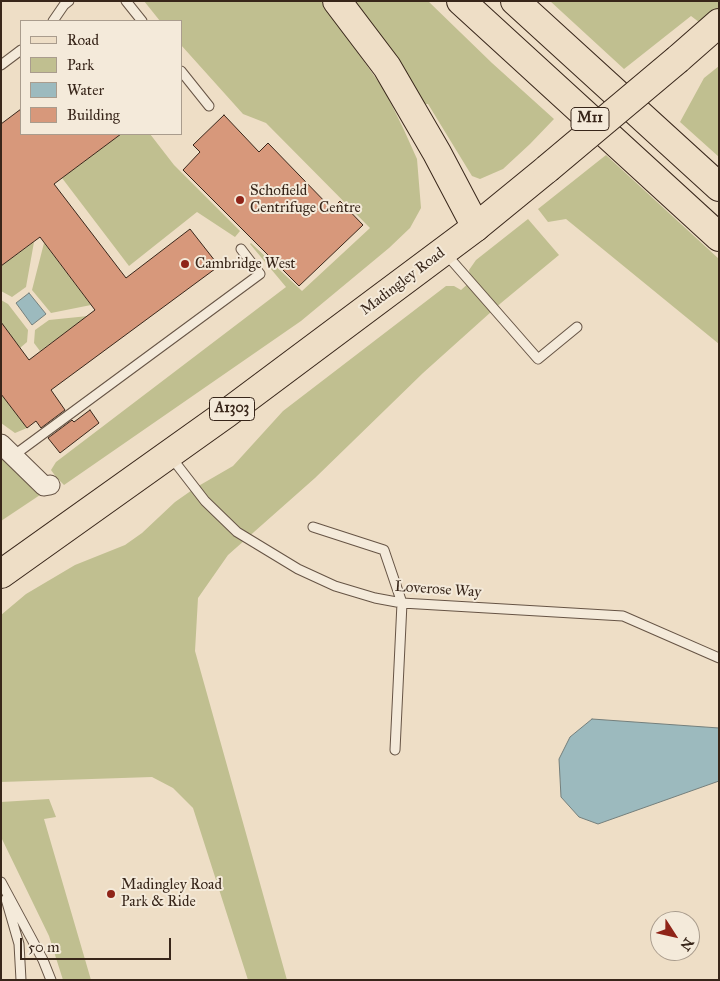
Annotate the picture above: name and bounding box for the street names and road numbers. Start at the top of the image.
road number: M11 [571,108,609,130]
street label: Madingley Road [357,244,449,320]
road number: A1303 [210,398,254,420]
street label: Loverose Way [394,578,482,602]

